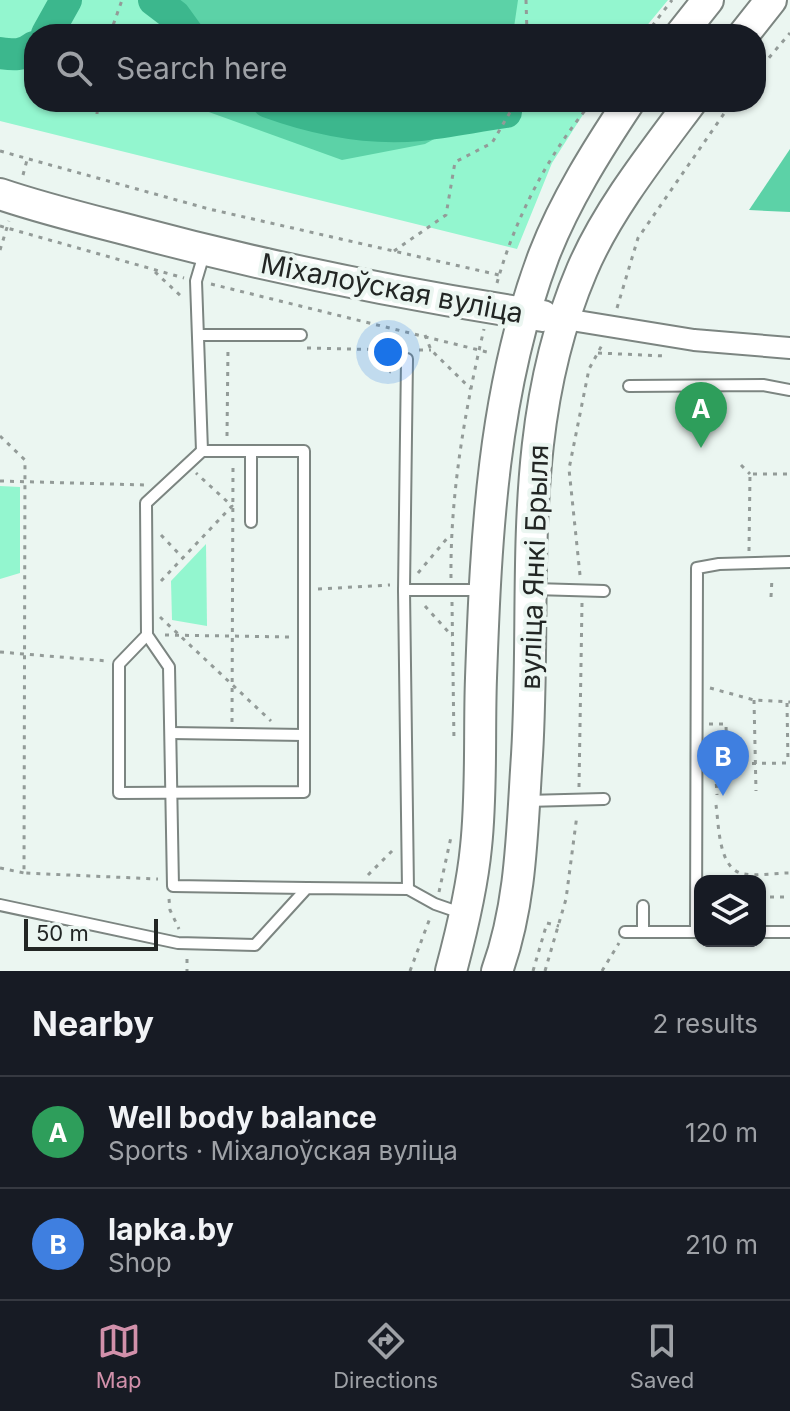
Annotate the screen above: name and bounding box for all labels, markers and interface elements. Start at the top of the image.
search box [24,24,766,112]
icon: search [52,46,96,90]
text: Search here [116,50,288,86]
street label: Міхалоўская вуліца [258,246,526,330]
your location [368,332,408,372]
pin: A [675,382,727,448]
street label: вуліца Янкі Брыля [513,444,555,690]
pin: B [697,730,749,796]
map controls [694,875,766,947]
button: layers [694,875,766,947]
scale bar [24,915,158,951]
text: 50 m [36,920,89,946]
text: Nearby [32,1003,154,1044]
text: 2 results [653,1008,758,1039]
text: Well body balance [108,1099,377,1135]
text: A [48,1117,68,1148]
text: 120 m [685,1117,758,1148]
text: Sports · Міхалоўская вуліца [108,1135,458,1166]
text: lapka.by [108,1211,234,1247]
text: B [49,1229,67,1260]
text: 210 m [685,1229,758,1260]
text: Shop [108,1247,172,1278]
tab: Map [96,1319,142,1393]
tab: Directions [333,1319,438,1393]
tab: Saved [630,1319,694,1393]

